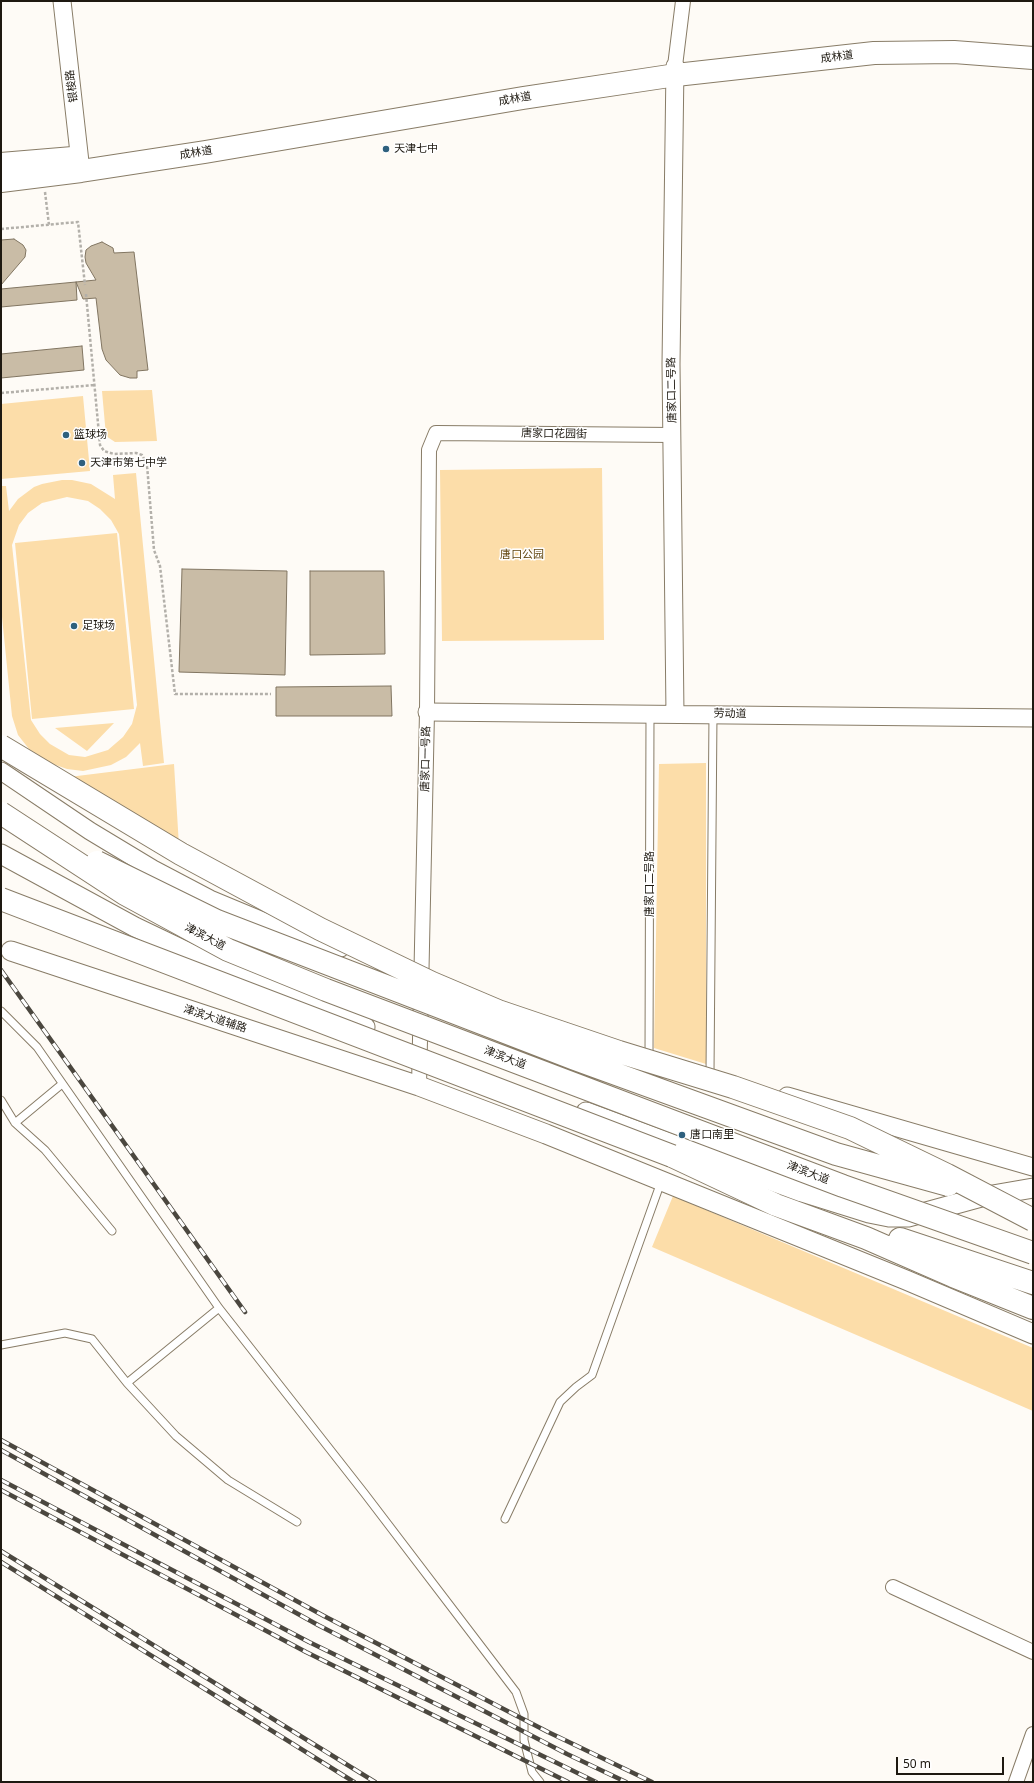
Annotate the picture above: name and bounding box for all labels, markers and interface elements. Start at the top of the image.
street label: 成林道 [820,48,854,66]
street label: 银梭路 [63,69,81,103]
street label: 成林道 [498,90,532,108]
place label: 天津七中 [394,142,438,156]
street label: 成林道 [179,144,213,162]
marker: 天津七中 [381,144,391,154]
street label: 唐家口二号路 [665,357,679,423]
street label: 唐家口花园街 [521,427,587,441]
place label: 篮球场 [74,428,107,442]
marker: 篮球场 [61,430,71,440]
place label: 天津市第七中学 [90,456,167,470]
marker: 天津市第七中学 [77,458,87,468]
park label: 唐口公园 [500,548,544,562]
place label: 足球场 [82,619,115,633]
marker: 足球场 [69,621,79,631]
street label: 劳动道 [713,707,747,721]
street label: 唐家口一号路 [419,726,433,792]
street label: 唐家口二号路 [643,851,657,917]
street label: 津滨大道 [182,921,228,953]
street label: 津滨大道辅路 [182,1003,248,1035]
street label: 津滨大道 [482,1044,528,1072]
place label: 唐口南里 [690,1128,734,1142]
marker: 唐口南里 [677,1130,687,1140]
street label: 津滨大道 [785,1159,831,1187]
scale bar [898,1749,1006,1775]
text: 50 m [903,1755,931,1772]

